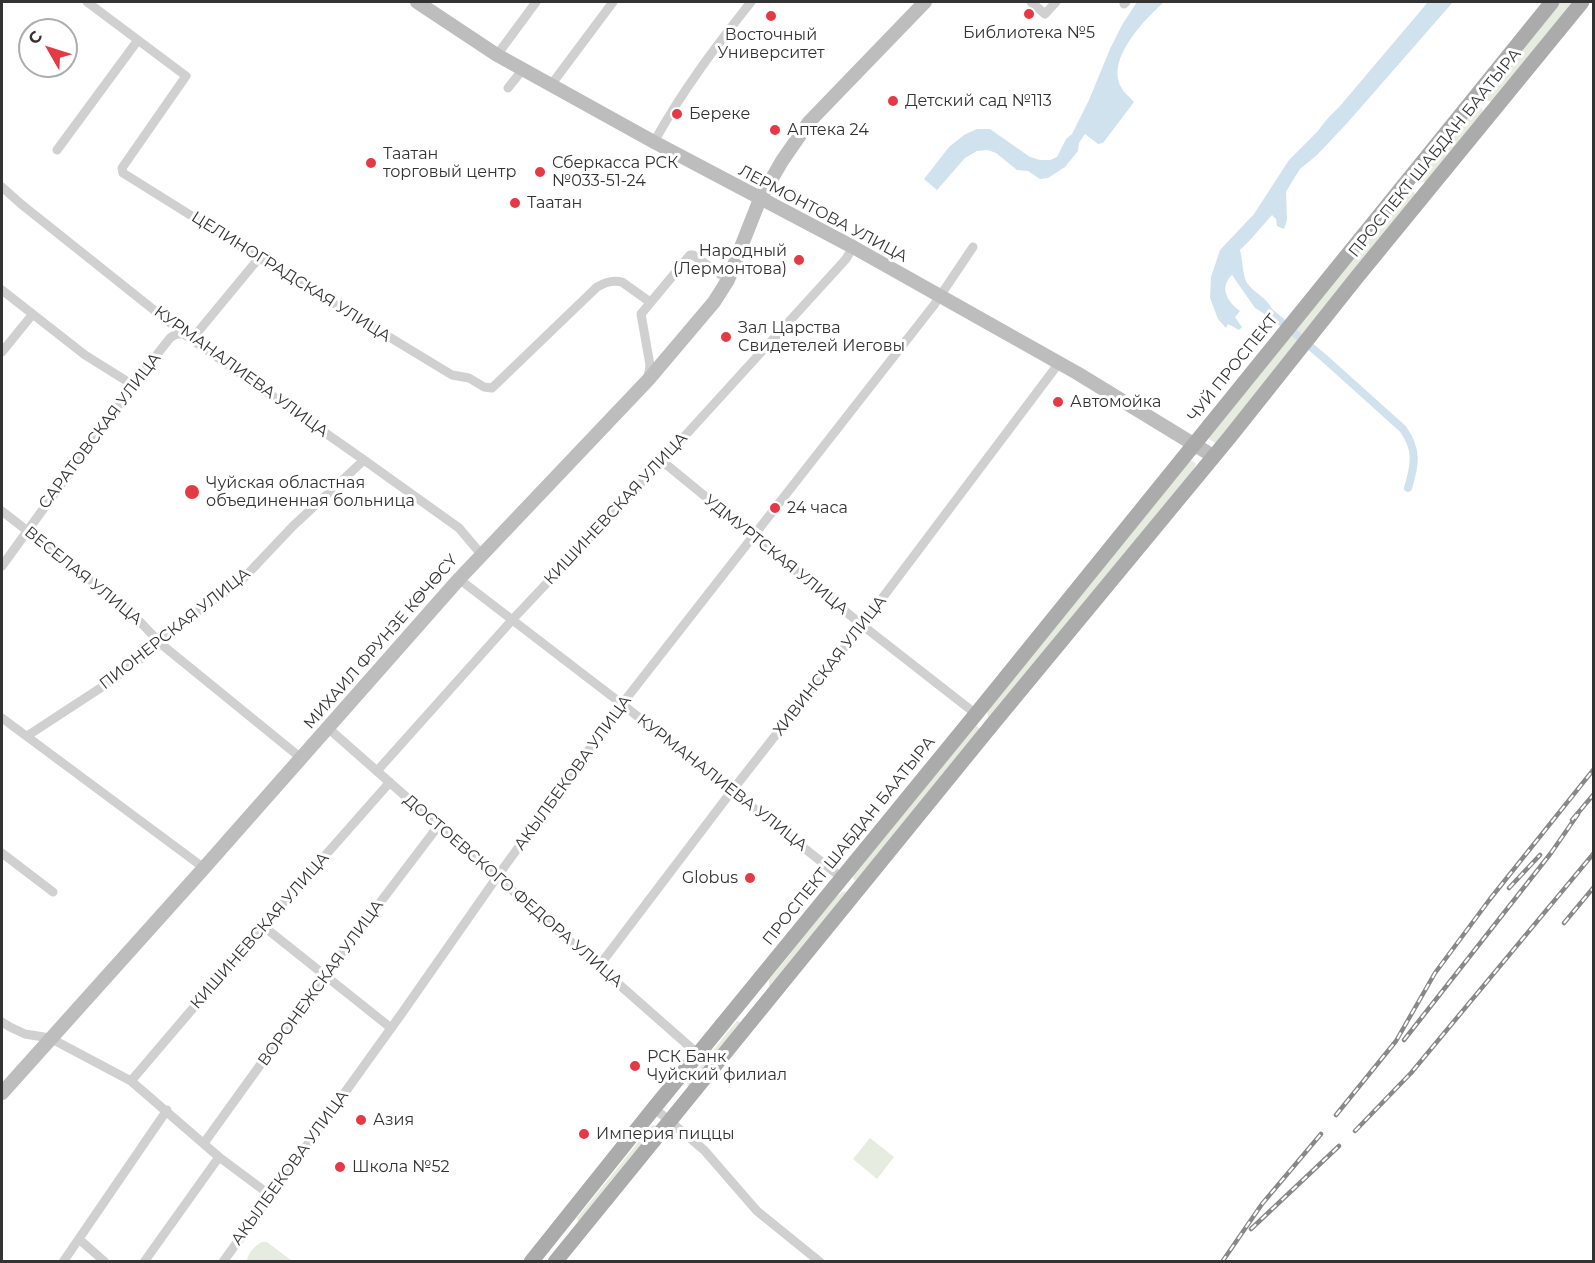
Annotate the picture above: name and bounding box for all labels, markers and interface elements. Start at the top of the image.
marker: Библиотека №5 [1022,7,1036,21]
marker: Восточный Университет [764,9,778,23]
north arrow [18,18,78,78]
place label: Библиотека №5 [963,23,1095,43]
place label: Восточный Университет [717,25,825,63]
text: С [24,27,46,48]
street label: ПРОСПЕКТ ШАБДАН БААТЫРА [1345,45,1525,261]
place label: Детский сад №113 [905,91,1052,111]
marker: Детский сад №113 [886,94,900,108]
place label: Береке [689,104,750,124]
marker: Береке [670,107,684,121]
place label: Аптека 24 [787,120,869,140]
marker: Аптека 24 [768,123,782,137]
place label: Таатан торговый центр [383,144,516,182]
place label: Сберкасса РСК №033-51-24 [552,153,678,191]
marker: Таатан торговый центр [364,156,378,170]
street label: ЛЕРМОНТОВА УЛИЦА [735,161,911,267]
marker: Сберкасса РСК №033-51-24 [533,165,547,179]
place label: Таатан [527,193,582,213]
marker: Таатан [508,196,522,210]
street label: ЦЕЛИНОГРАДСКАЯ УЛИЦА [188,208,394,346]
place label: Народный (Лермонтова) [673,241,787,279]
marker: Народный (Лермонтова) [792,253,806,267]
street label: КУРМАНАЛИЕВА УЛИЦА [150,302,332,442]
street label: ЧУЙ ПРОСПЕКТ [1184,310,1282,426]
place label: Зал Царства Свидетелей Иеговы [738,318,905,356]
marker: Зал Царства Свидетелей Иеговы [719,330,733,344]
street label: САРАТОВСКАЯ УЛИЦА [35,349,165,513]
place label: Автомойка [1070,392,1161,412]
marker: Автомойка [1051,395,1065,409]
street label: КИШИНЕВСКАЯ УЛИЦА [540,429,692,589]
place label: Чуйская областная объединенная больница [206,473,415,511]
marker: Чуйская областная объединенная больница [183,483,201,501]
street label: УДМУРТСКАЯ УЛИЦА [700,491,852,619]
place label: 24 часа [787,498,848,518]
marker: 24 часа [768,501,782,515]
street label: ВЕСЕЛАЯ УЛИЦА [20,523,146,629]
street label: МИХАИЛ ФРУНЗЕ КӨЧӨСҮ [300,551,462,733]
street label: ПИОНЕРСКАЯ УЛИЦА [96,564,254,694]
street label: ХИВИНСКАЯ УЛИЦА [769,592,891,740]
street label: АКЫЛБЕКОВА УЛИЦА [510,692,636,854]
street label: КУРМАНАЛИЕВА УЛИЦА [633,711,811,855]
street label: ПРОСПЕКТ ШАБДАН БААТЫРА [759,733,939,949]
street label: ДОСТОЕВСКОГО ФЕДОРА УЛИЦА [400,791,626,991]
street label: КИШИНЕВСКАЯ УЛИЦА [187,849,333,1013]
place label: Globus [682,868,738,888]
marker: Globus [743,871,757,885]
street label: ВОРОНЕЖСКАЯ УЛИЦА [254,896,388,1070]
place label: РСК Банк Чуйский филиал [647,1047,787,1085]
marker: РСК Банк Чуйский филиал [628,1059,642,1073]
street label: АКЫЛБЕКОВА УЛИЦА [227,1087,353,1249]
place label: Азия [373,1110,414,1130]
marker: Азия [354,1113,368,1127]
place label: Империя пиццы [596,1124,735,1144]
marker: Империя пиццы [577,1127,591,1141]
place label: Школа №52 [352,1157,450,1177]
marker: Школа №52 [333,1160,347,1174]

